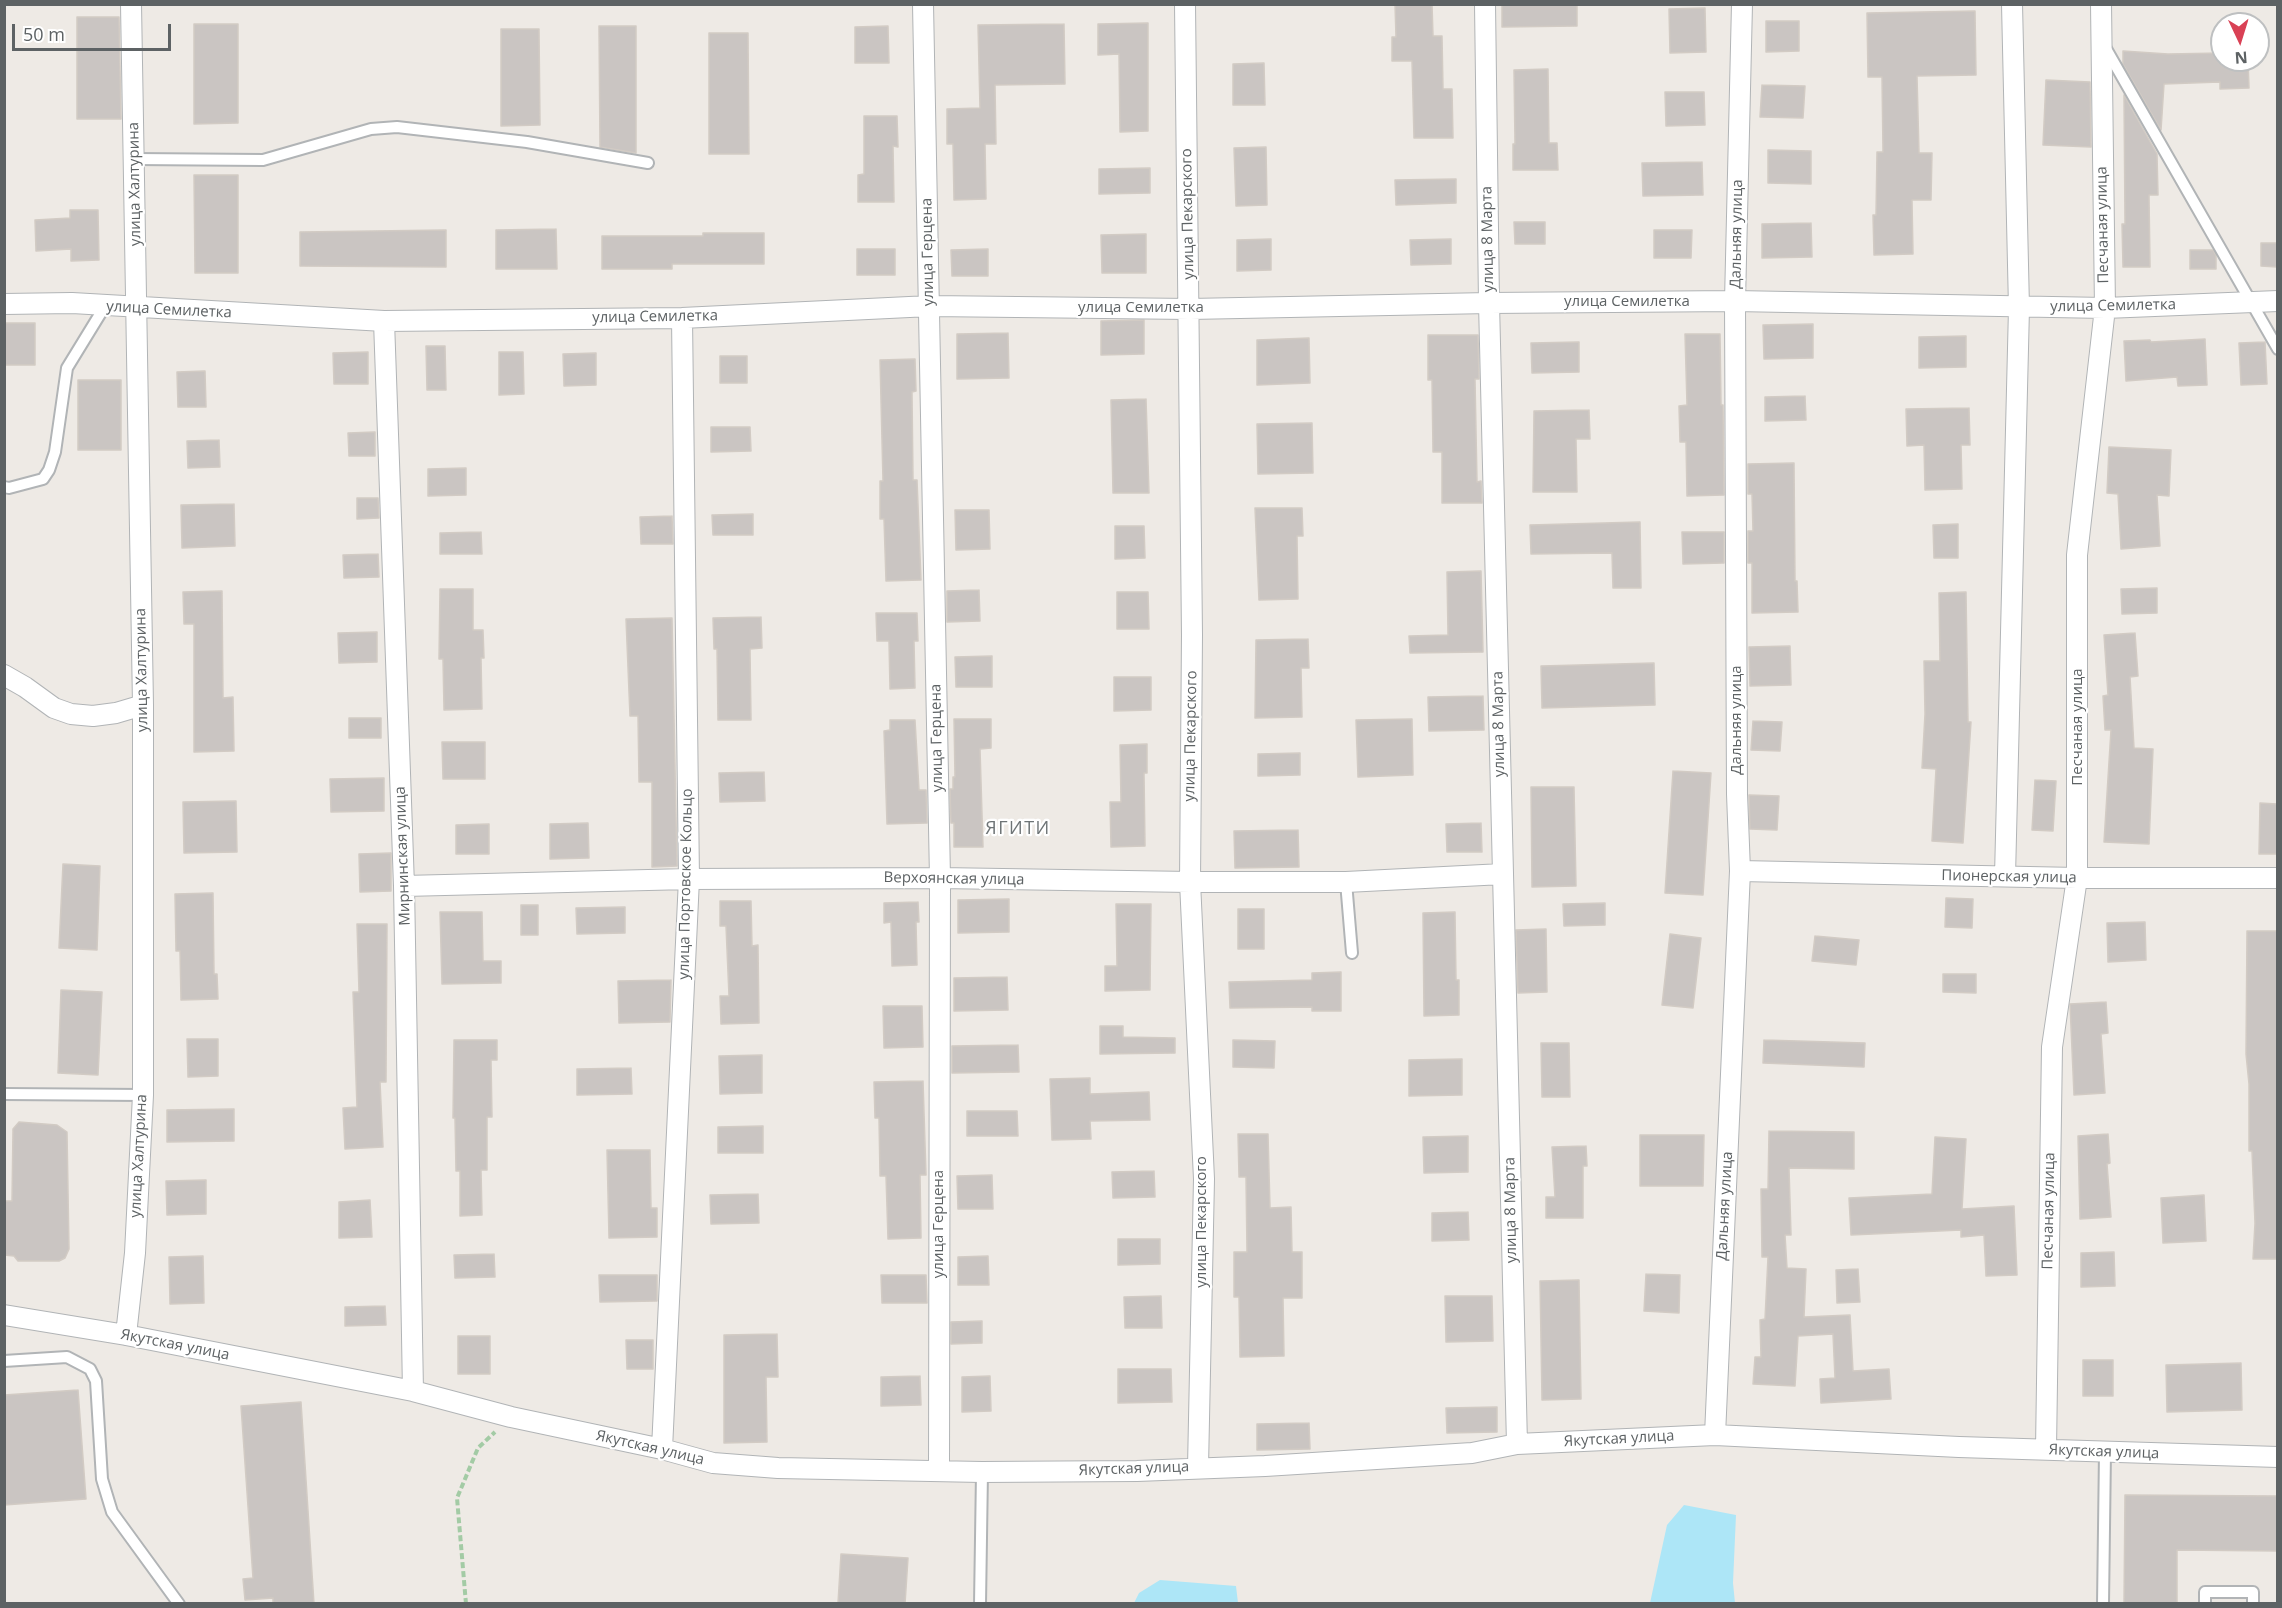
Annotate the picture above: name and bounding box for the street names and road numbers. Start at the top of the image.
street label: улица Халтурина [125,122,145,246]
street label: улица Пекарского [1178,148,1198,280]
street label: Песчаная улица [2093,166,2113,284]
street label: Дальняя улица [1727,179,1747,289]
street label: улица 8 Марта [1478,186,1498,292]
street label: улица Герцена [918,198,938,306]
street label: улица Семилетка [1564,293,1690,311]
street label: улица Семилетка [2050,296,2176,316]
street label: улица Семилетка [106,298,232,322]
street label: улица Семилетка [1078,299,1204,317]
street label: улица Семилетка [592,307,718,327]
street label: улица Халтурина [132,608,152,732]
street label: Дальняя улица [1728,665,1746,775]
street label: Песчаная улица [2069,668,2087,786]
street label: улица Пекарского [1181,670,1201,802]
street label: улица 8 Марта [1489,671,1509,777]
street label: улица Герцена [927,684,947,792]
street label: Мирнинская улица [392,786,414,926]
street label: улица Портовское Кольцо [675,788,697,980]
street label: Пионерская улица [1941,867,2077,887]
street label: Верхоянская улица [883,869,1025,889]
street label: улица Халтурина [127,1094,151,1218]
street label: Дальняя улица [1713,1151,1737,1261]
street label: Песчаная улица [2039,1152,2059,1270]
street label: улица Пекарского [1193,1156,1211,1288]
street label: улица 8 Марта [1501,1157,1521,1263]
street label: улица Герцена [930,1170,948,1278]
street label: Якутская улица [119,1326,231,1364]
street label: Якутская улица [594,1427,706,1469]
street label: Якутская улица [1563,1427,1675,1451]
street label: Якутская улица [2048,1441,2160,1463]
street label: Якутская улица [1078,1458,1190,1480]

